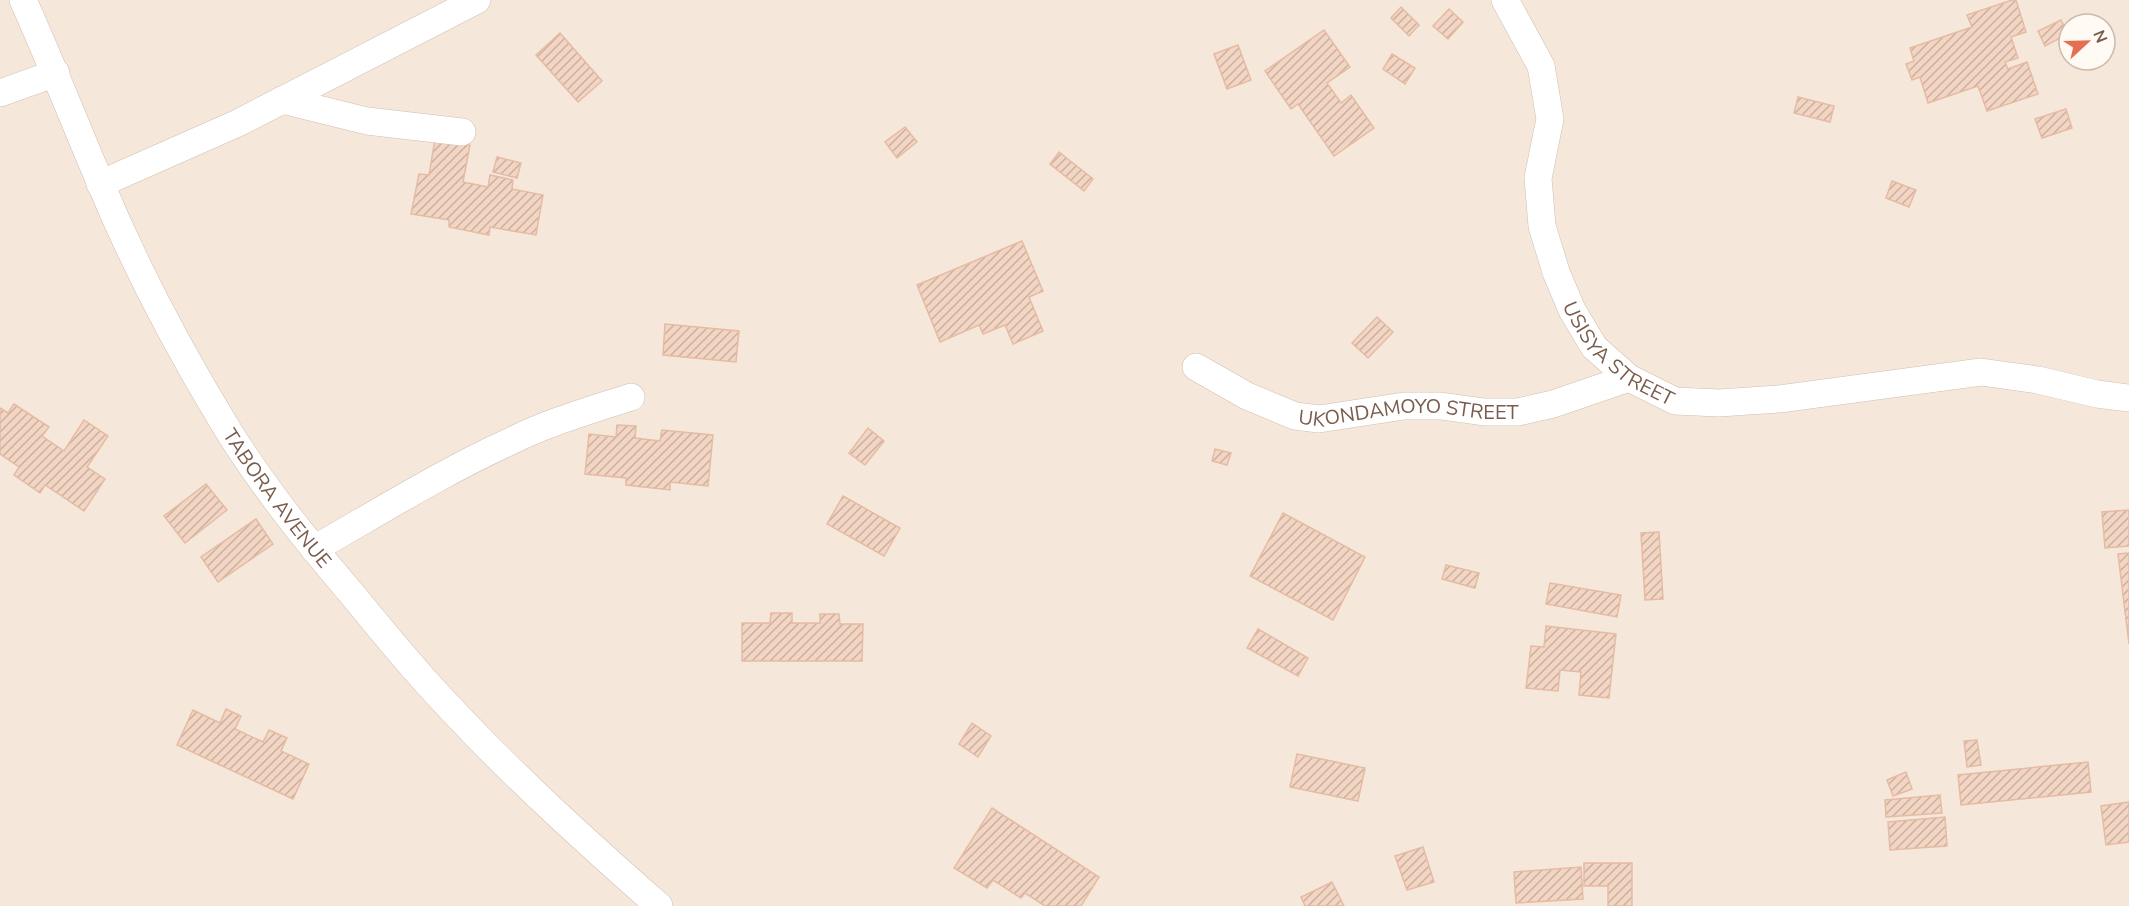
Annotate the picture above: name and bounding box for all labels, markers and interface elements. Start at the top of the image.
north arrow [2057,12,2117,72]
text: N [2088,27,2112,46]
street label: USISYA STREET [1556,298,1679,412]
street label: UKONDAMOYO STREET [1297,393,1518,434]
street label: TABORA AVENUE [216,424,337,574]

